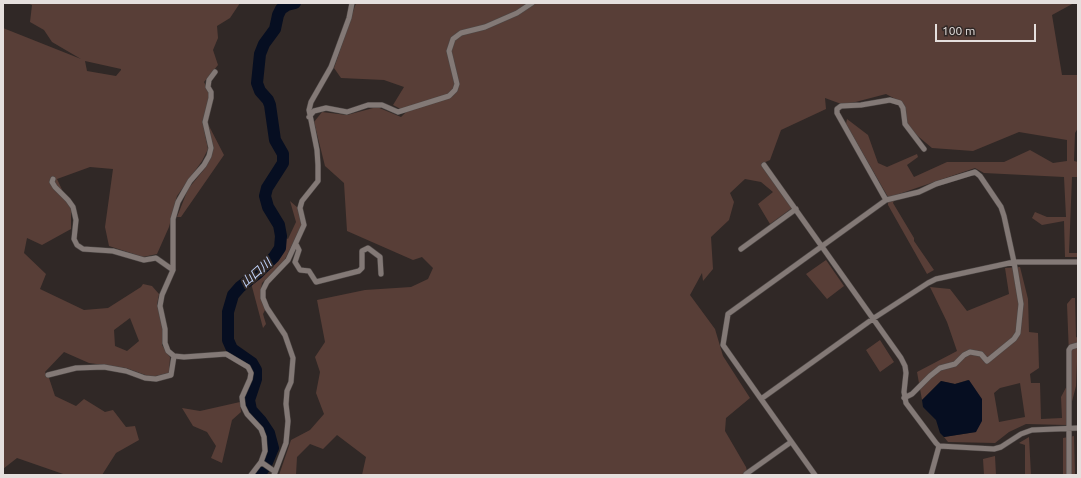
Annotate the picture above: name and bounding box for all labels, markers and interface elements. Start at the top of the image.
scale bar [937,16,1038,42]
text: 100 m [942,24,975,37]
water label: 山口川 [238,256,274,290]

